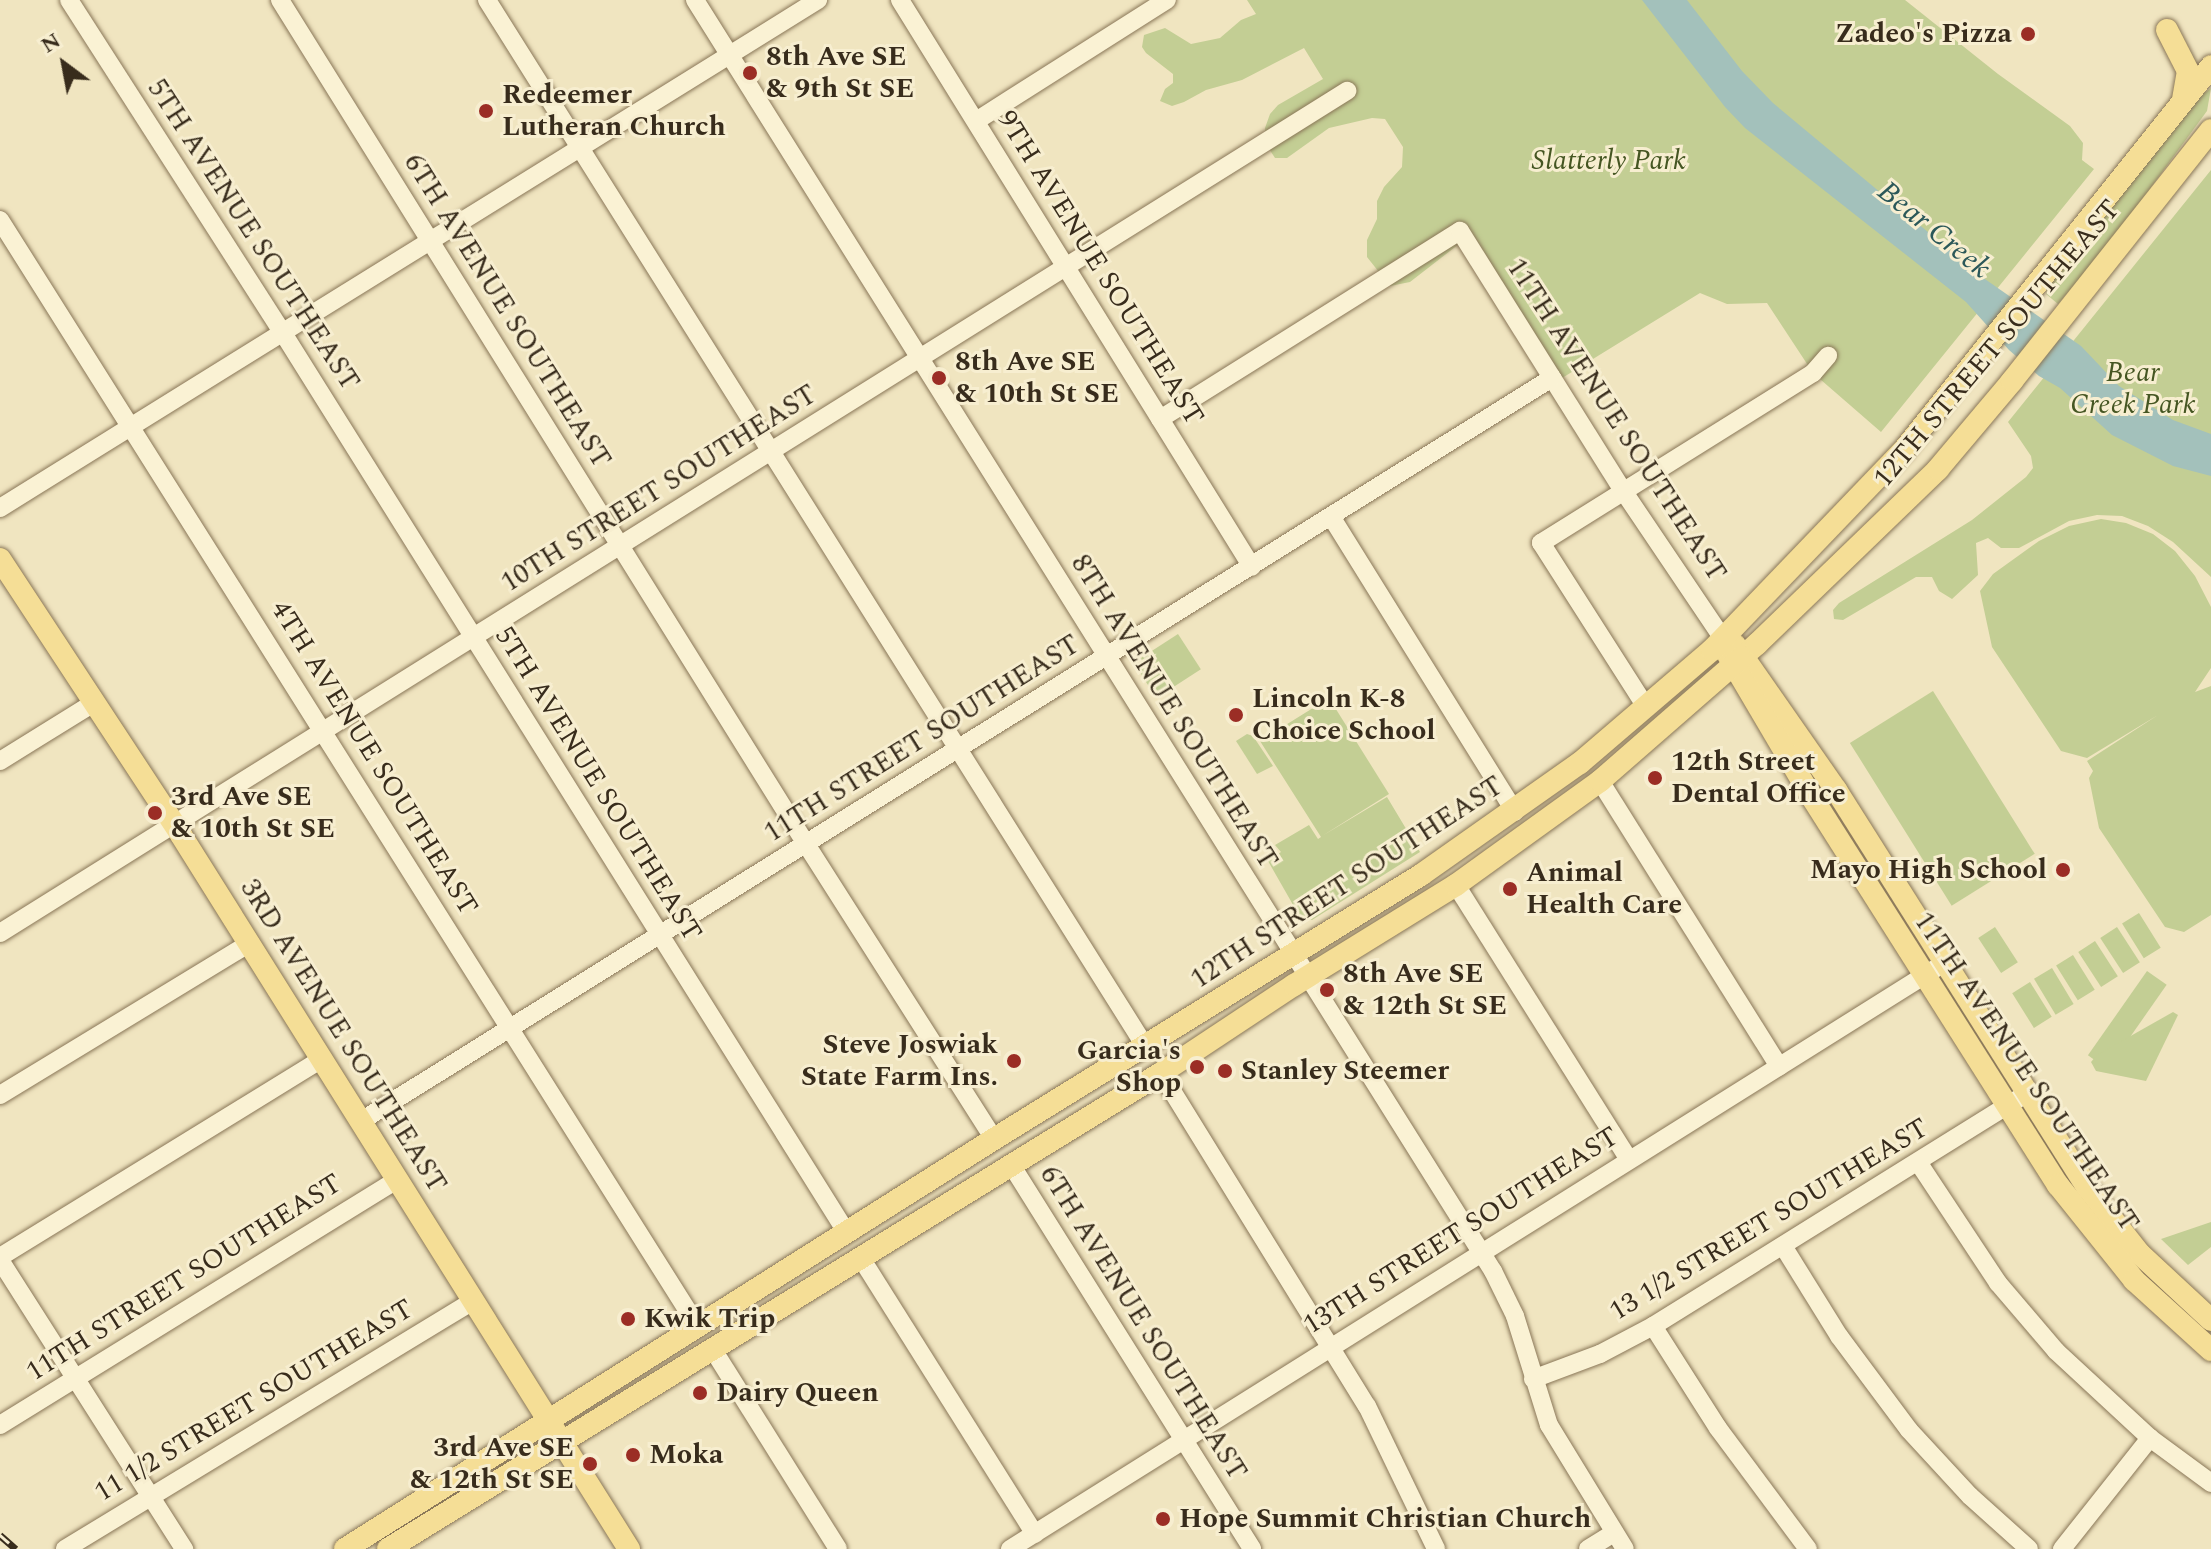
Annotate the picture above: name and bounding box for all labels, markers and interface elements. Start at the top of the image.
place label: Zadeo's Pizza [1835,17,2012,51]
north arrow [24,24,104,104]
text: N [35,24,67,62]
marker: Zadeo's Pizza [2019,25,2037,43]
place label: 8th Ave SE & 9th St SE [766,40,914,106]
marker: 8th Ave SE & 9th St SE [741,64,759,82]
street label: 5TH AVENUE SOUTHEAST [140,73,366,397]
place label: Redeemer Lutheran Church [502,78,726,144]
marker: Redeemer Lutheran Church [477,102,495,120]
street label: 9TH AVENUE SOUTHEAST [989,105,1211,431]
park label: Slatterly Park [1532,144,1686,178]
street label: 6TH AVENUE SOUTHEAST [396,148,618,474]
water label: Bear Creek [1870,173,1998,287]
street label: 12TH STREET SOUTHEAST [1867,193,2127,495]
street label: 11TH AVENUE SOUTHEAST [1499,252,1733,588]
place label: 8th Ave SE & 10th St SE [955,345,1119,411]
park label: Bear Creek Park [2070,356,2196,422]
marker: 8th Ave SE & 10th St SE [930,369,948,387]
street label: 10TH STREET SOUTHEAST [495,378,823,600]
street label: 8TH AVENUE SOUTHEAST [1063,549,1285,875]
street label: 4TH AVENUE SOUTHEAST [263,595,485,921]
street label: 5TH AVENUE SOUTHEAST [487,621,709,947]
street label: 11TH STREET SOUTHEAST [758,628,1086,850]
place label: Lincoln K-8 Choice School [1252,682,1435,748]
marker: Lincoln K-8 Choice School [1227,706,1245,724]
place label: 12th Street Dental Office [1671,745,1846,811]
street label: 12TH STREET SOUTHEAST [1185,769,1509,997]
marker: 12th Street Dental Office [1646,769,1664,787]
place label: 3rd Ave SE & 10th St SE [171,780,335,846]
marker: 3rd Ave SE & 10th St SE [146,804,164,822]
place label: Mayo High School [1810,853,2047,887]
place label: Animal Health Care [1526,856,1682,922]
marker: Mayo High School [2054,861,2072,879]
street label: 3RD AVENUE SOUTHEAST [233,873,453,1199]
marker: Animal Health Care [1501,880,1519,898]
street label: 11TH AVENUE SOUTHEAST [1906,906,2146,1238]
place label: 8th Ave SE & 12th St SE [1343,957,1507,1023]
marker: 8th Ave SE & 12th St SE [1318,981,1336,999]
place label: Steve Joswiak State Farm Ins. [801,1028,998,1094]
place label: Garcia's Shop [1077,1034,1181,1100]
marker: Steve Joswiak State Farm Ins. [1005,1052,1023,1070]
place label: Stanley Steemer [1241,1054,1449,1088]
marker: Garcia's Shop [1188,1058,1206,1076]
marker: Stanley Steemer [1216,1062,1234,1080]
street label: 13 1/2 STREET SOUTHEAST [1603,1111,1935,1329]
street label: 13TH STREET SOUTHEAST [1297,1120,1625,1342]
street label: 6TH AVENUE SOUTHEAST [1032,1160,1254,1486]
street label: 11TH STREET SOUTHEAST [20,1167,348,1389]
street label: 11 1/2 STREET SOUTHEAST [88,1292,420,1510]
place label: Kwik Trip [644,1302,775,1336]
marker: Kwik Trip [619,1310,637,1328]
place label: Dairy Queen [716,1376,879,1410]
marker: Dairy Queen [691,1384,709,1402]
place label: 3rd Ave SE & 12th St SE [410,1431,574,1497]
place label: Moka [649,1438,723,1472]
marker: Moka [624,1446,642,1464]
marker: 3rd Ave SE & 12th St SE [581,1455,599,1473]
place label: Hope Summit Christian Church [1179,1502,1591,1536]
marker: Hope Summit Christian Church [1154,1510,1172,1528]

